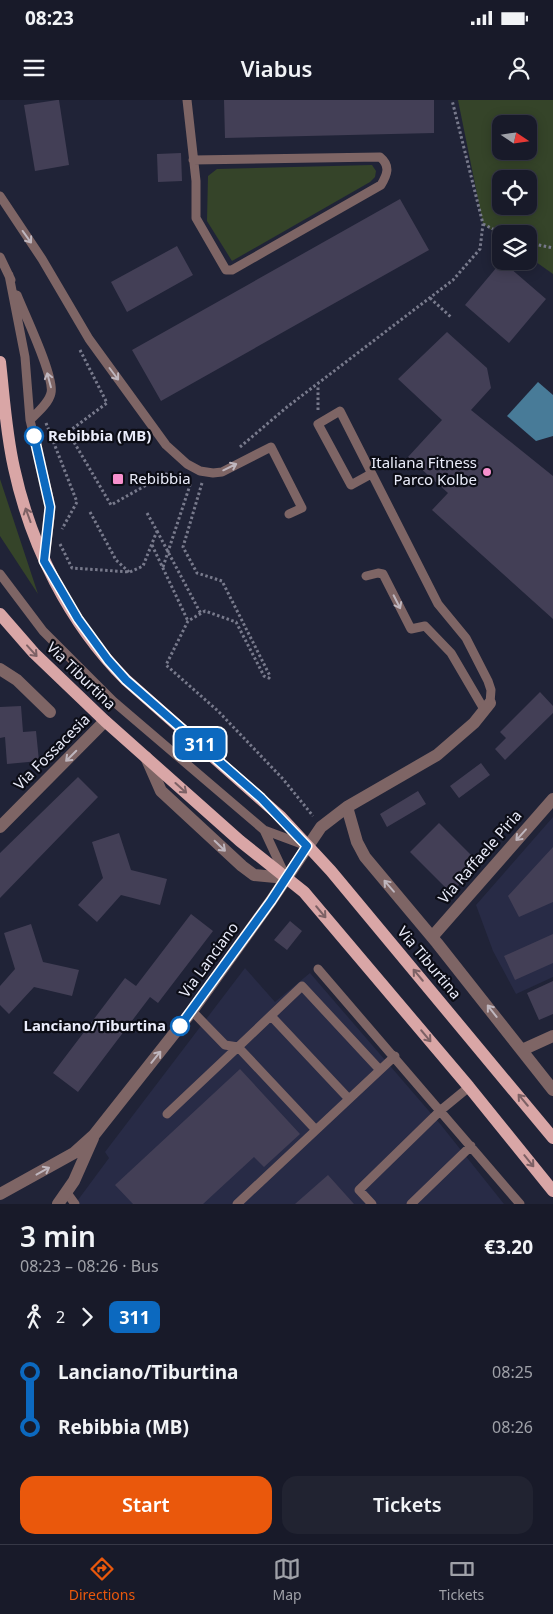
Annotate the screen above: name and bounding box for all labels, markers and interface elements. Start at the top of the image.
text: 08:23 [25,5,74,31]
text: Viabus [241,53,312,83]
icon: menu [20,54,48,82]
icon: person [505,54,533,82]
north arrow [492,115,538,160]
map controls [492,115,537,270]
button: locate [492,170,537,215]
button: layers [492,225,537,270]
one-way arrow [22,230,32,244]
one-way arrow [109,367,119,381]
one-way arrow [44,372,54,388]
place label: Rebibbia (MB) [48,425,151,445]
marker: Rebibbia (MB) [24,426,44,446]
place label: Italiana Fitness Parco Kolbe [371,452,477,489]
one-way arrow [222,462,237,472]
marker: Italiana Fitness Parco Kolbe [481,466,493,478]
place label: Rebibbia [129,468,191,488]
marker: Rebibbia [111,472,125,486]
one-way arrow [23,508,32,523]
one-way arrow [393,594,402,609]
street label: Via Tiburtina [43,637,121,713]
one-way arrow [26,644,38,657]
street label: Via Fossacesia [9,709,94,794]
line badge: 311 [171,728,229,760]
text: 311 [185,732,215,756]
one-way arrow [65,750,77,762]
one-way arrow [175,782,188,794]
street label: Via Raffaele Piria [433,805,525,907]
one-way arrow [515,829,526,842]
one-way arrow [214,840,227,852]
one-way arrow [383,879,394,892]
one-way arrow [315,905,327,918]
street label: Via Lanciano [174,918,242,1001]
street label: Via Tiburtina [393,922,466,1003]
one-way arrow [413,969,424,982]
one-way arrow [486,1005,497,1018]
place label: Lanciano/Tiburtina [24,1015,166,1035]
marker: Lanciano/Tiburtina [170,1016,190,1036]
one-way arrow [420,1029,431,1042]
one-way arrow [150,1051,161,1064]
one-way arrow [517,1093,528,1106]
one-way arrow [524,1154,535,1167]
one-way arrow [35,1165,49,1175]
text: 3 min [20,1217,96,1255]
text: €3.20 [484,1234,533,1260]
text: 08:23 – 08:26 · Bus [20,1255,159,1277]
icon: walk [20,1303,48,1331]
icon: forward [73,1303,101,1331]
text: 311 [119,1305,150,1329]
text: 2 [56,1306,65,1328]
text: Lanciano/Tiburtina [58,1359,238,1385]
text: 08:25 [492,1361,533,1383]
text: Rebibbia (MB) [58,1414,189,1440]
text: 08:26 [492,1416,533,1438]
button: Start [20,1476,272,1534]
button: Tickets [282,1476,533,1534]
tab: Directions [69,1555,135,1604]
tab: Map [273,1555,302,1604]
tab: Tickets [439,1555,484,1604]

